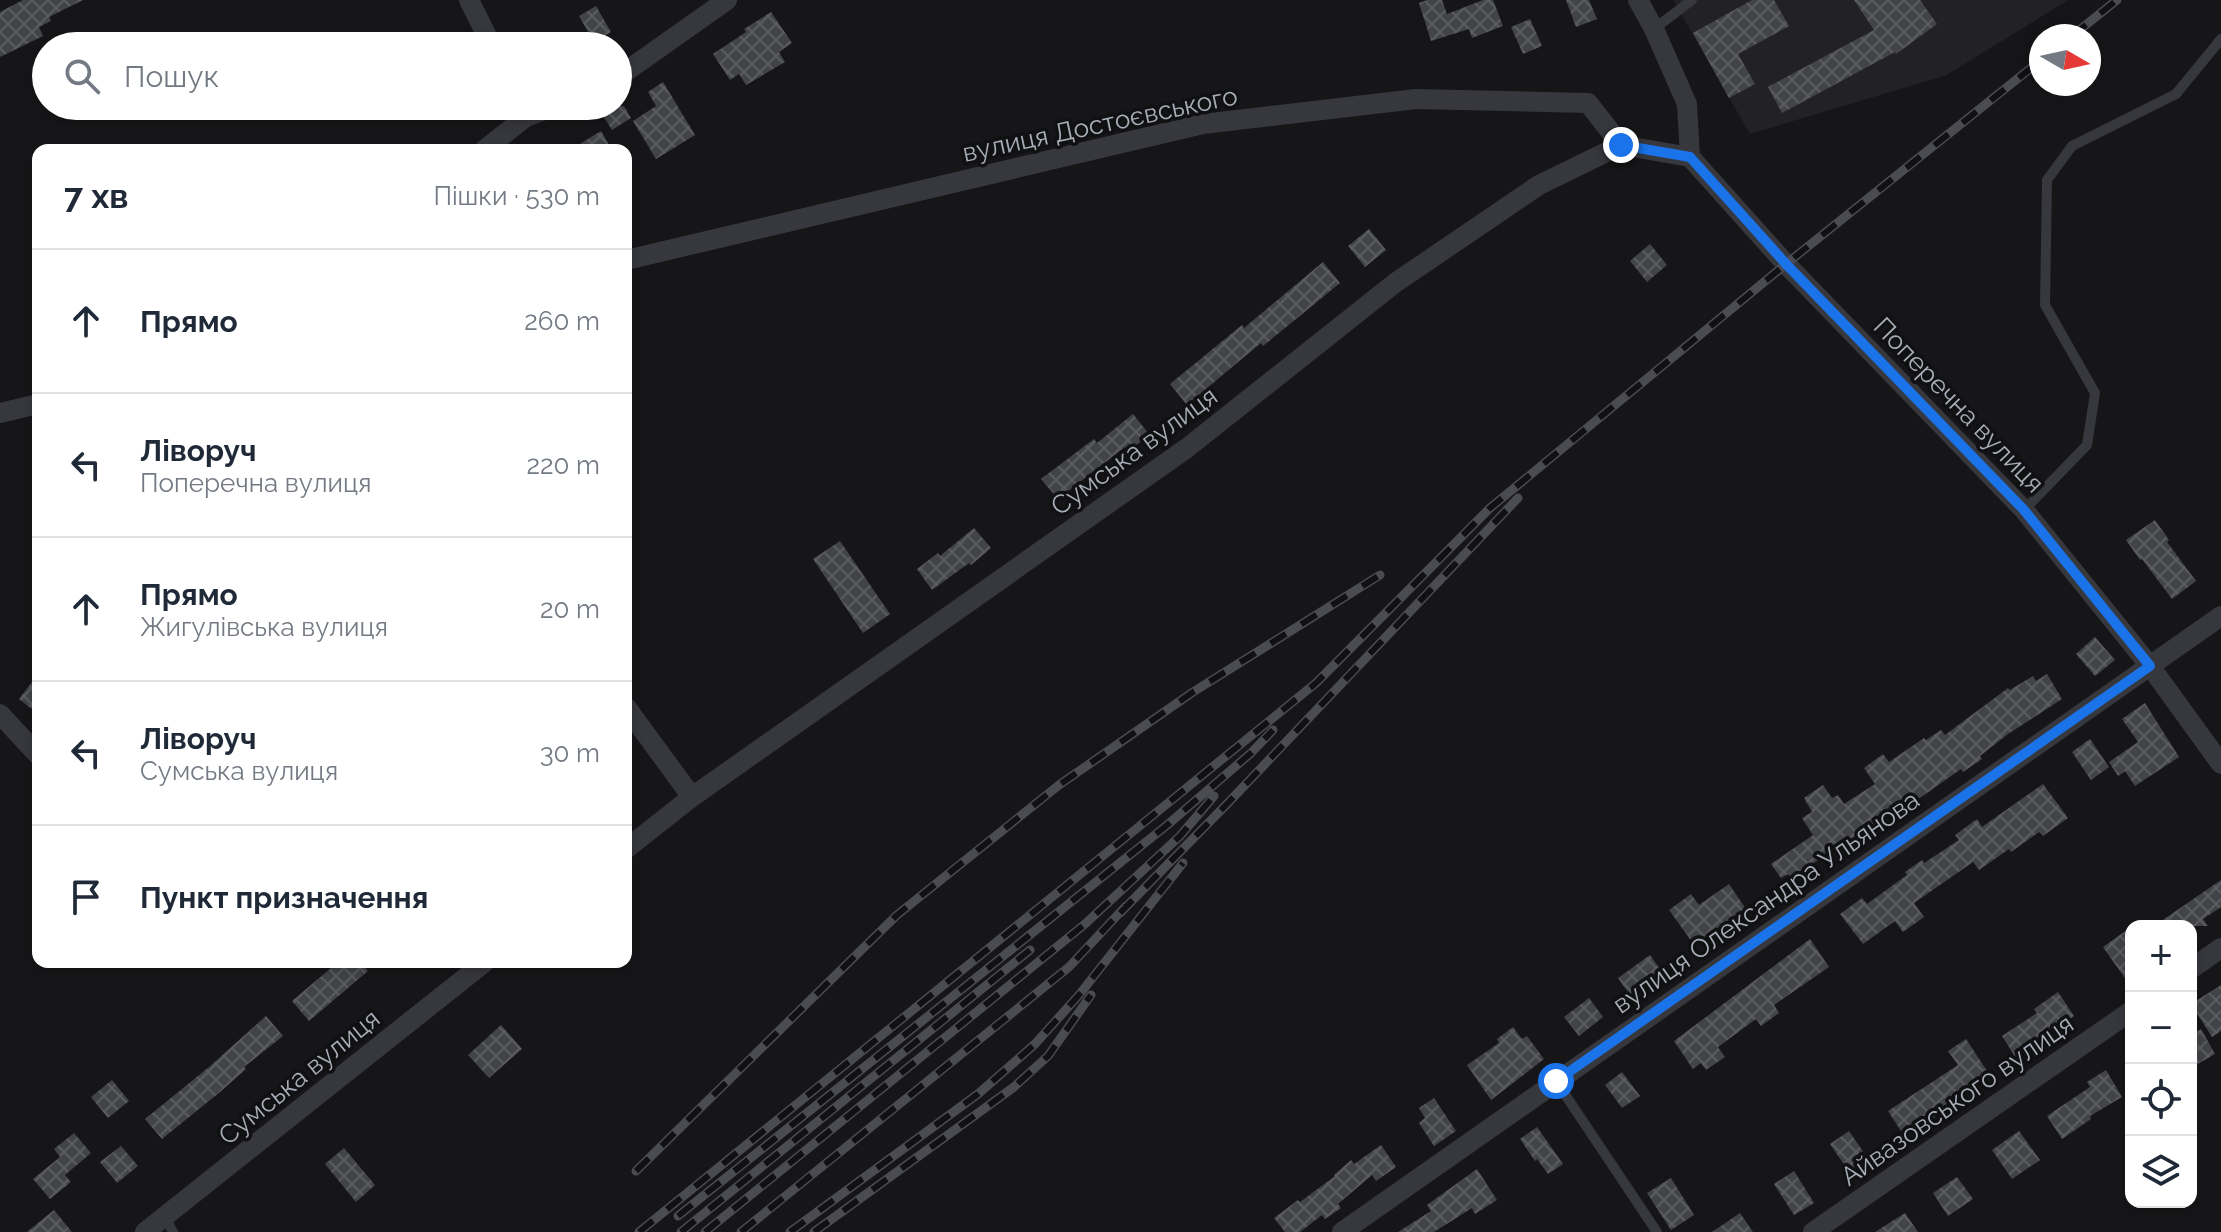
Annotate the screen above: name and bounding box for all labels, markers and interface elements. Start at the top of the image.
north arrow [2029,24,2101,96]
search box [32,32,632,120]
icon: search [60,54,104,98]
text: Пошук [124,59,219,94]
street label: вулиця Достоєвського [960,80,1240,168]
route end [1603,127,1639,163]
text: 7 хв [64,176,129,216]
text: Пішки · 530 m [433,181,600,211]
icon: ahead [64,299,108,343]
text: Прямо [140,304,238,339]
text: 260 m [524,306,600,336]
street label: Поперечна вулиця [1868,311,2050,499]
street label: Сумська вулиця [1045,381,1223,521]
text: Ліворуч [140,433,256,468]
icon: left [64,443,108,487]
text: 220 m [526,450,600,480]
text: Поперечна вулиця [140,468,372,498]
text: Прямо [140,577,238,612]
icon: ahead [64,587,108,631]
text: 20 m [540,594,600,624]
text: Жигулівська вулиця [140,612,388,642]
text: Ліворуч [140,721,256,756]
icon: left [64,731,108,775]
text: 30 m [540,738,600,768]
text: Сумська вулиця [140,756,338,786]
street label: вулиця Олександра Ульянова [1607,784,1925,1020]
icon: arrive [64,875,108,919]
text: Пункт призначення [140,880,428,915]
map controls [2125,920,2197,1208]
button: + [2125,920,2197,992]
button: − [2125,992,2197,1064]
street label: Сумська вулиця [213,1003,385,1151]
street label: Айвазовського вулиця [1835,1008,2079,1192]
route start [1538,1063,1574,1099]
button: locate [2125,1064,2197,1136]
button: layers [2125,1136,2197,1208]

